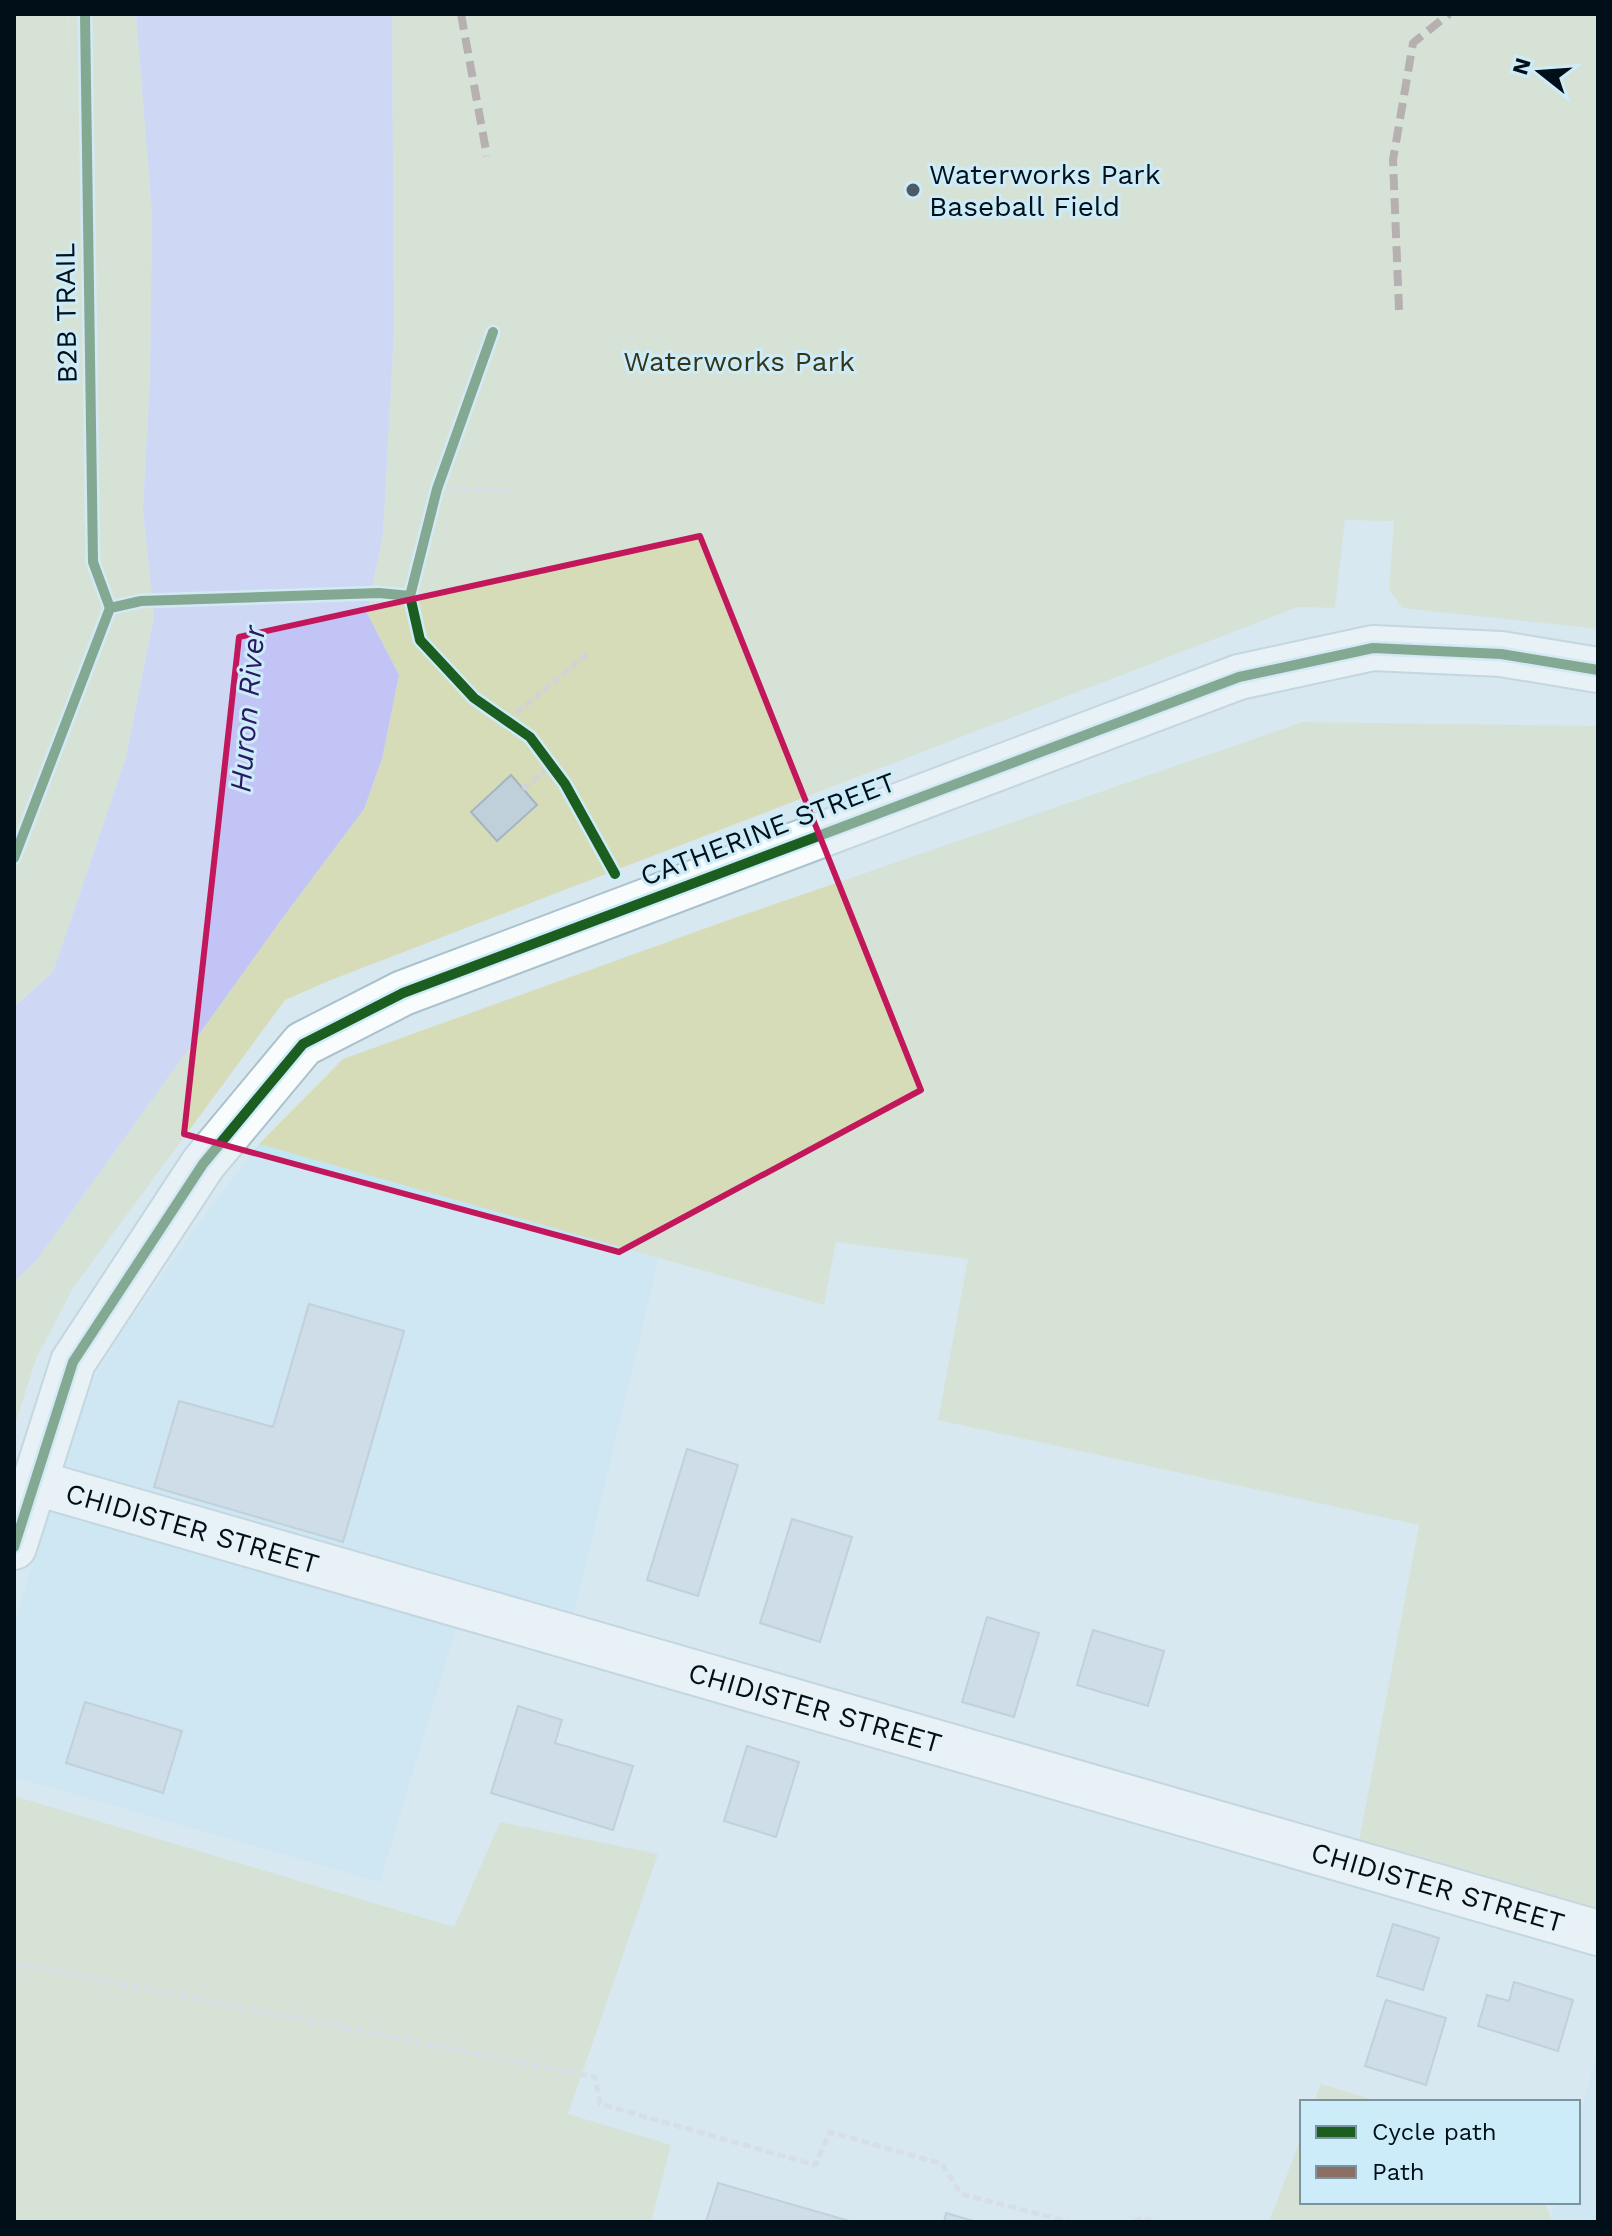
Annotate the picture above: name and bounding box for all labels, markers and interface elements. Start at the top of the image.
north arrow [1500,32,1580,112]
text: N [1507,55,1536,78]
place label: Waterworks Park Baseball Field [929,158,1161,223]
marker: Waterworks Park Baseball Field [904,181,922,199]
street label: B2B TRAIL [48,242,84,384]
park label: Waterworks Park [623,345,855,378]
water label: Huron River [222,623,272,794]
street label: CATHERINE STREET [636,765,900,893]
street label: CHIDISTER STREET [62,1476,323,1580]
street label: CHIDISTER STREET [685,1655,946,1760]
street label: CHIDISTER STREET [1307,1835,1568,1939]
legend [1300,2100,1580,2204]
text: Cycle path [1372,2118,1497,2146]
text: Path [1372,2158,1425,2186]

